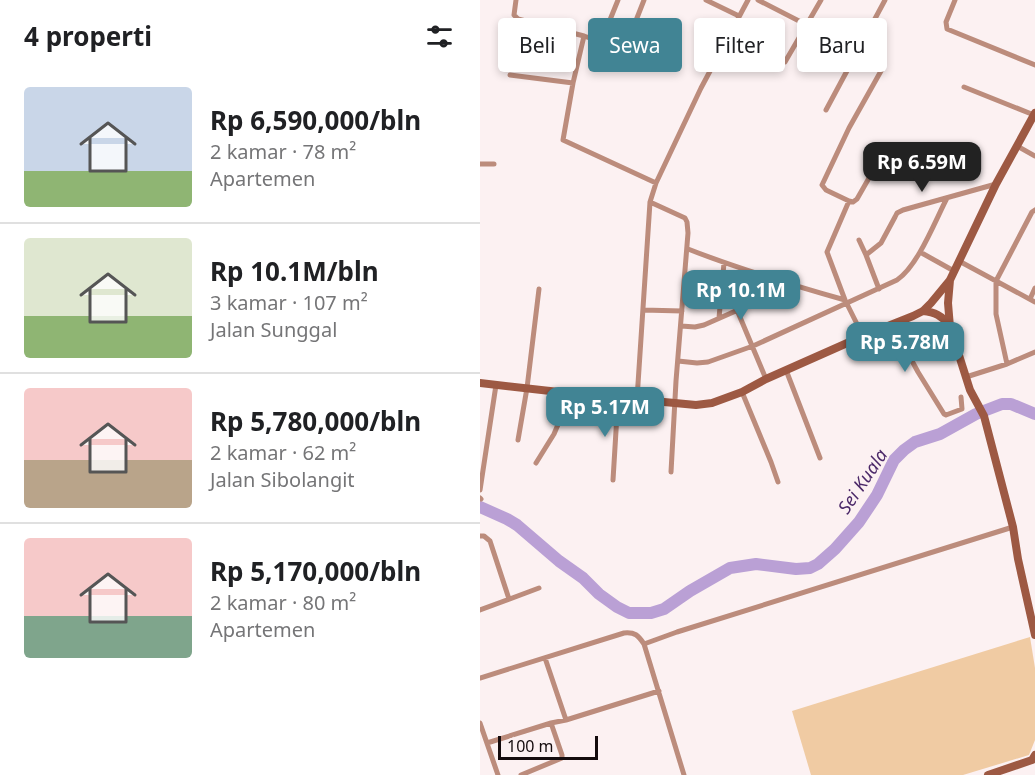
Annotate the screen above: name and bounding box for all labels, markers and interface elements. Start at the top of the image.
text: 4 properti [24,18,152,54]
chip: Beli [498,18,576,72]
chip: Sewa [588,18,682,72]
chip: Filter [694,18,785,72]
chip: Baru [797,18,887,72]
icon: filters [423,20,456,53]
text: Rp 6,590,000/bln [210,102,421,138]
icon: home [72,111,144,183]
text: 2 kamar · 78 m² [210,138,356,165]
pin: Rp 6.59M [860,142,984,193]
text: Rp 6.59M [877,148,967,175]
text: Apartemen [210,165,315,192]
text: Rp 10.1M/bln [210,253,379,289]
icon: home [72,262,144,334]
pin: Rp 10.1M [679,270,803,321]
text: Rp 10.1M [696,276,786,303]
text: 3 kamar · 107 m² [210,289,368,316]
text: Jalan Sunggal [210,316,337,343]
pin: Rp 5.78M [843,322,967,373]
text: Rp 5.78M [860,328,950,355]
pin: Rp 5.17M [543,387,667,438]
text: Rp 5.17M [560,393,650,420]
text: Rp 5,780,000/bln [210,403,421,439]
icon: home [72,412,144,484]
text: 2 kamar · 62 m² [210,439,356,466]
water label: Sei Kuala [832,444,892,518]
text: Jalan Sibolangit [210,466,355,493]
text: Rp 5,170,000/bln [210,553,421,589]
icon: home [72,562,144,634]
text: 2 kamar · 80 m² [210,589,356,616]
text: Apartemen [210,616,315,643]
scale bar [498,733,598,760]
text: 100 m [507,735,554,757]

